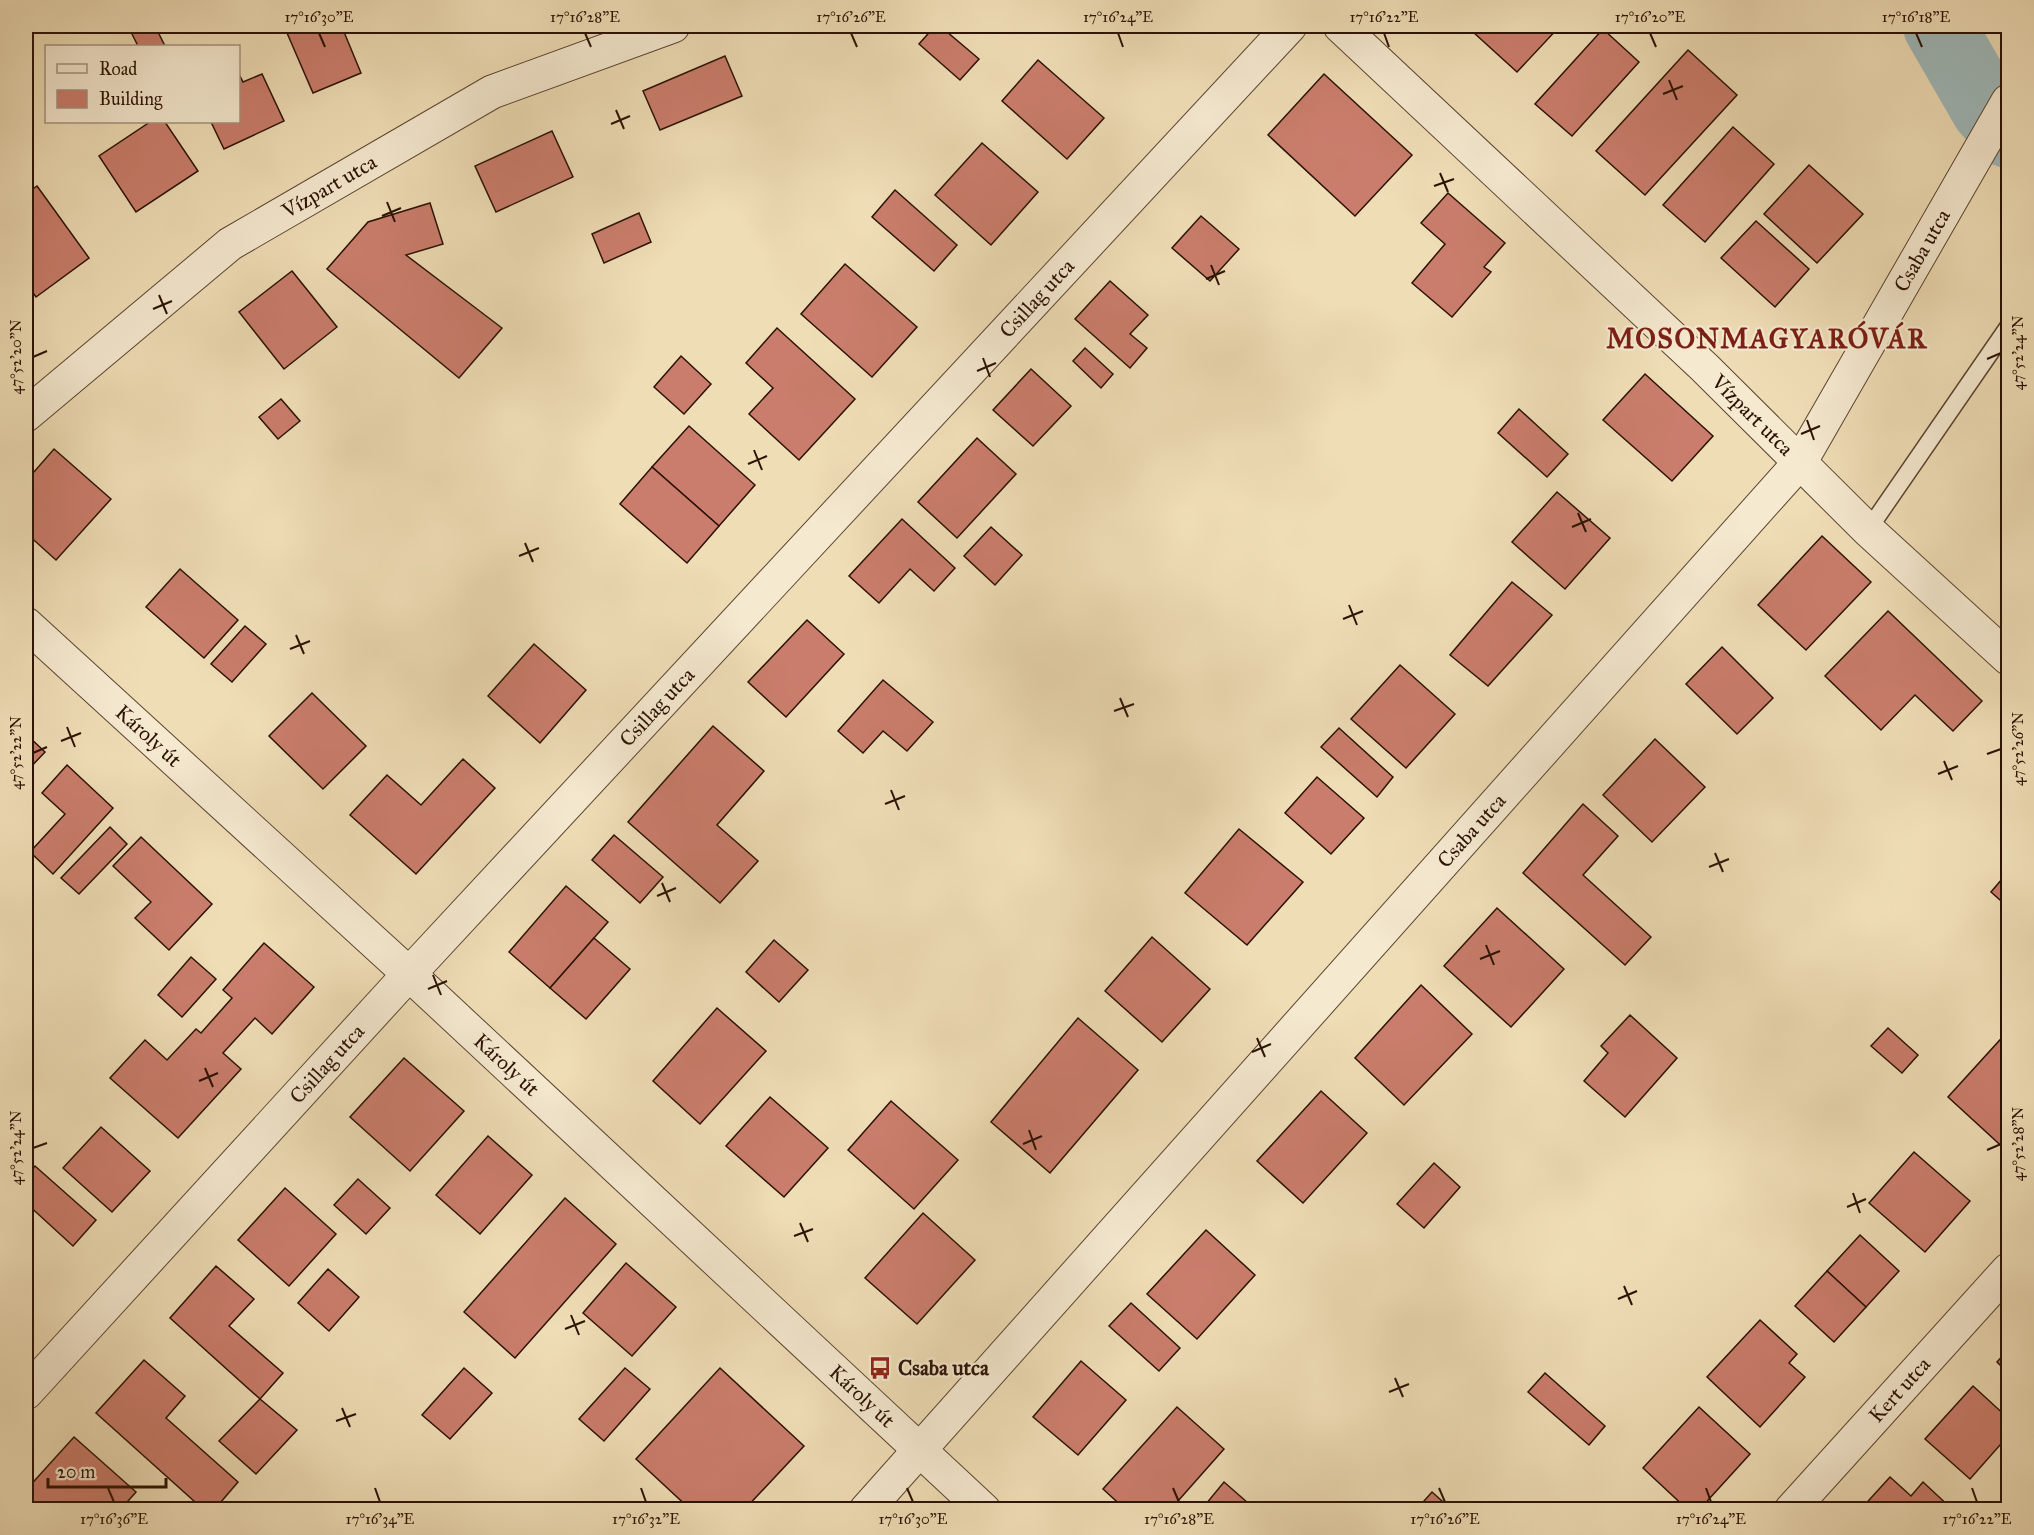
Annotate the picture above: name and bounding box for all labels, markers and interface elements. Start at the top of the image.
text: 17°16'30"E [284,8,354,26]
text: 17°16'28"E [550,8,620,26]
text: 17°16'26"E [816,8,886,26]
text: 17°16'24"E [1083,8,1153,26]
text: 17°16'22"E [1349,8,1419,26]
text: 17°16'20"E [1615,8,1686,26]
text: 17°16'18"E [1882,8,1950,26]
legend [45,45,240,123]
text: Road [99,58,137,80]
text: Building [99,88,163,111]
street label: Vízpart utca [276,149,381,225]
street label: Csaba utca [1888,205,1956,296]
street label: Csillag utca [994,253,1080,343]
text: 47°52'24"N [2009,315,2027,390]
text: 47°52'20"N [7,319,25,395]
district label: MOSONMAGYARÓVÁR [1606,320,1928,355]
street label: Vízpart utca [1705,368,1799,461]
street label: Csillag utca [614,662,700,752]
street label: Károly út [110,699,187,773]
text: 47°52'26"N [2009,712,2027,786]
text: 47°52'22"N [7,716,25,790]
street label: Csaba utca [1432,788,1512,873]
street label: Csillag utca [284,1019,370,1109]
street label: Károly út [468,1028,545,1102]
text: 47°52'28"N [2009,1107,2027,1181]
text: 47°52'24"N [7,1110,25,1185]
street label: Kert utca [1863,1351,1936,1428]
bus stop icon: Csaba utca [867,1355,893,1381]
place label: Csaba utca [898,1355,990,1381]
street label: Károly út [824,1359,901,1434]
scale bar [48,1451,166,1489]
text: 20 m [57,1461,95,1483]
text: 17°16'36"E [80,1510,148,1528]
text: 17°16'34"E [346,1510,415,1528]
text: 17°16'32"E [612,1510,680,1528]
text: 17°16'30"E [878,1510,948,1528]
text: 17°16'28"E [1144,1510,1214,1528]
text: 17°16'26"E [1410,1510,1480,1528]
text: 17°16'24"E [1676,1510,1746,1528]
text: 17°16'22"E [1942,1510,2012,1528]

